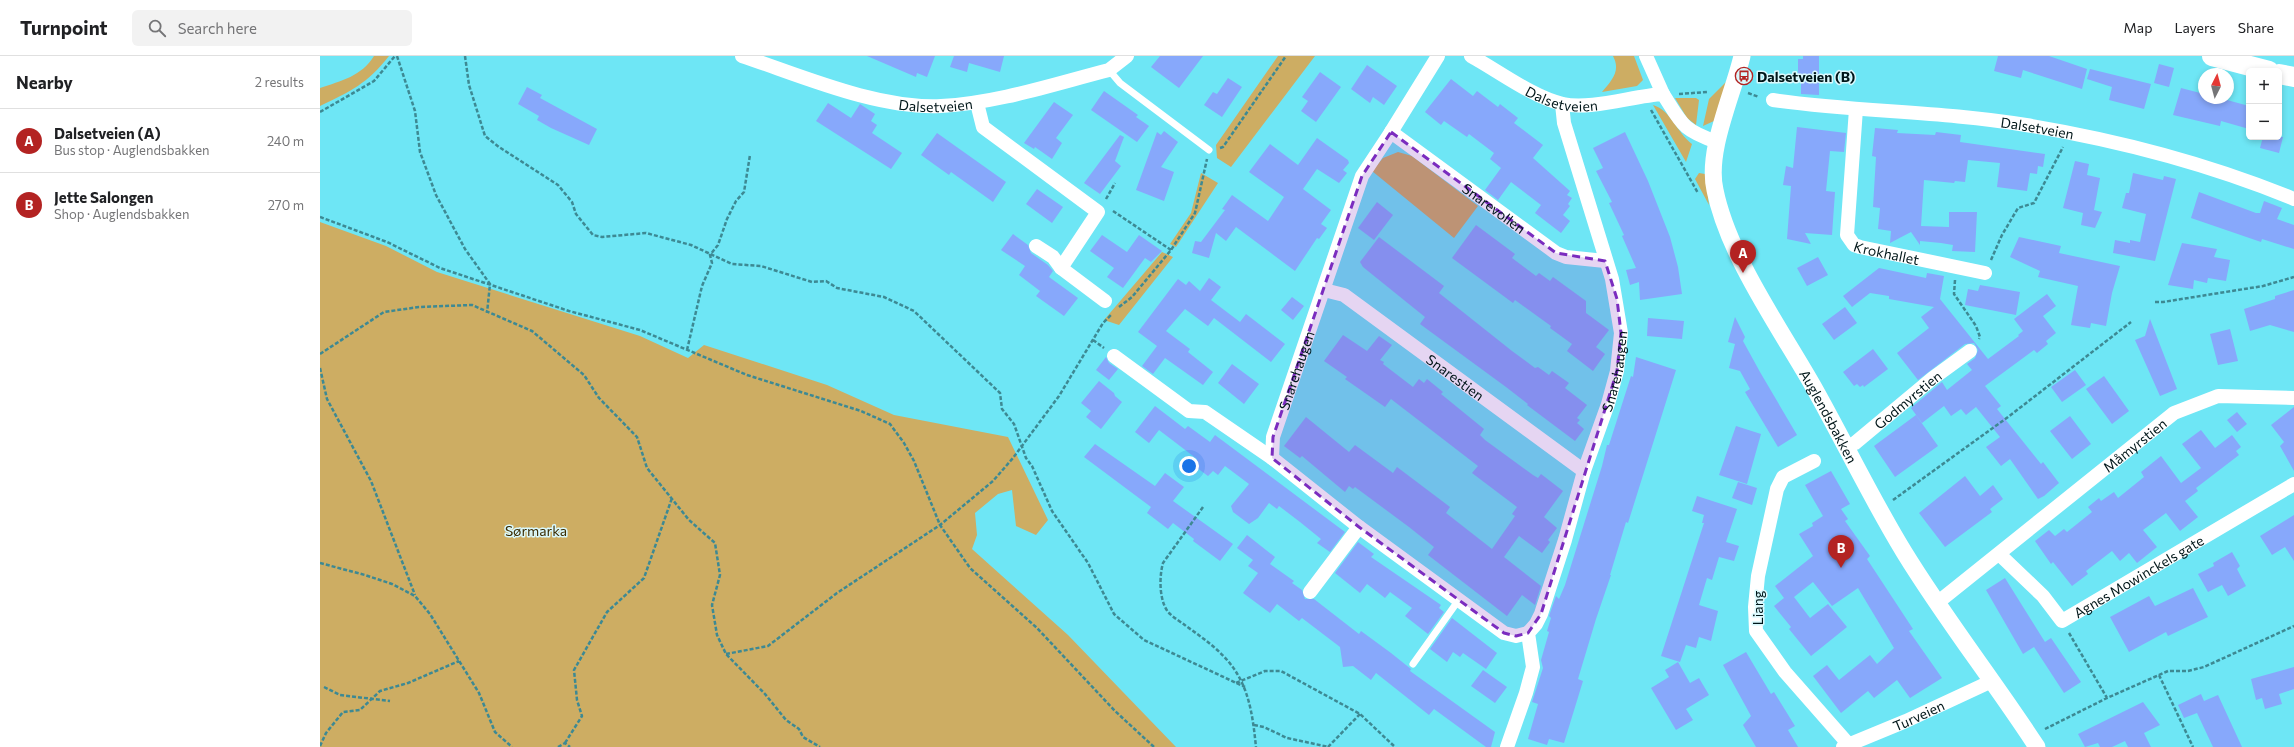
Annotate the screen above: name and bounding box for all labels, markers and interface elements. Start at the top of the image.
search box [132,10,412,46]
text: Turnpoint [20,16,108,39]
icon: search [146,17,168,39]
text: Search here [178,19,257,37]
text: Map [2124,19,2152,36]
text: Layers [2174,19,2216,36]
text: Share [2238,19,2274,36]
bus stop icon: Dalsetveien (B) [1734,66,1754,86]
place label: Dalsetveien (B) [1757,68,1856,85]
north arrow [2198,68,2234,104]
map controls [2246,68,2282,140]
button: + [2246,68,2282,104]
text: Nearby [16,72,73,93]
text: 2 results [255,74,304,90]
street label: Dalsetveien [1523,82,1599,114]
street label: Dalsetveien [898,94,974,115]
button: − [2246,104,2282,140]
street label: Dalsetveien [2000,113,2076,142]
text: Dalsetveien (A) [54,124,161,142]
text: A [24,133,34,149]
text: 240 m [267,133,304,149]
text: Bus stop · Auglendsbakken [54,142,209,158]
street label: Snarevollen [1459,179,1529,236]
text: Jette Salongen [54,188,153,206]
text: B [25,197,33,213]
text: 270 m [268,197,304,213]
text: Shop · Auglendsbakken [54,206,189,222]
street label: Krokhallet [1852,237,1921,268]
pin: A [1730,240,1756,273]
street label: Snarehaugen [1274,329,1317,412]
street label: Snarehaugen [1597,330,1630,414]
street label: Snarestien [1423,350,1488,404]
street label: Auglendsbakken [1797,366,1861,466]
street label: Godmyrstien [1870,366,1944,432]
street label: Måmyrstien [2099,414,2169,475]
your location [1179,456,1199,476]
park label: Sørmarka [505,522,567,539]
street label: Agnes Mowinckels gate [2070,531,2206,621]
pin: B [1828,535,1854,568]
street label: Liang [1749,590,1766,625]
street label: Turveien [1890,696,1947,734]

